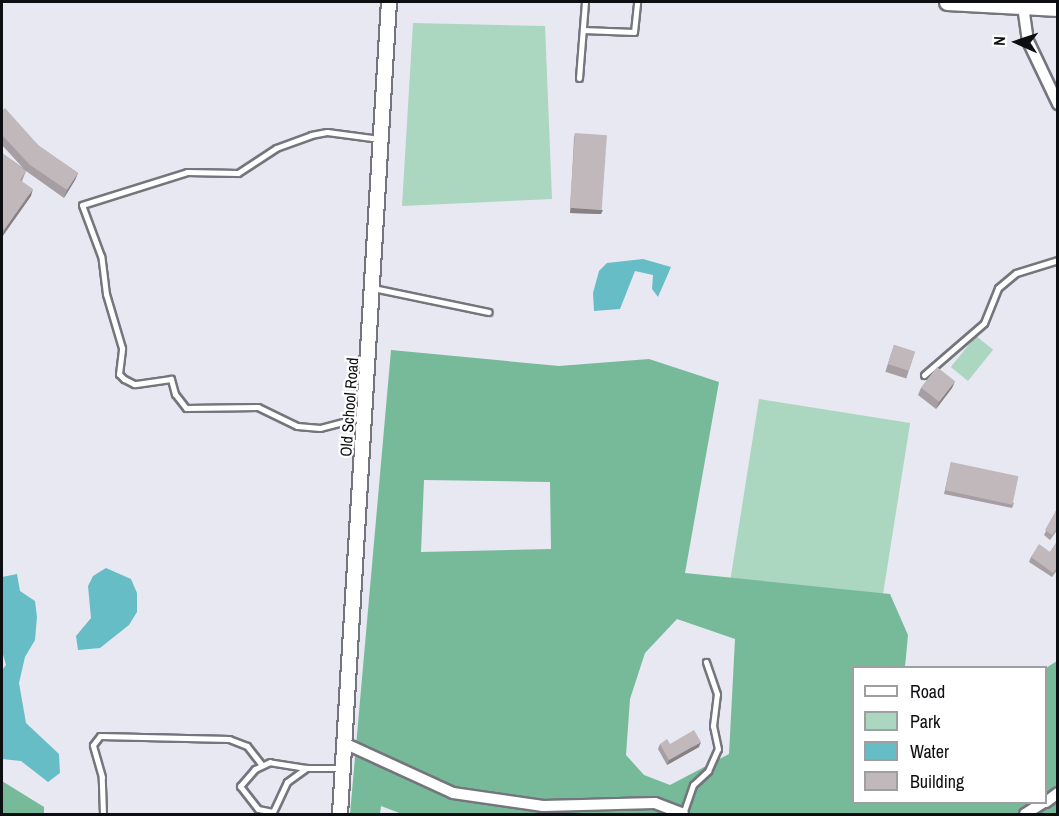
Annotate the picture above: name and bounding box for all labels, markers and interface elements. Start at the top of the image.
north arrow [987,12,1047,72]
text: N [988,36,1010,46]
street label: Old School Road [336,357,362,457]
legend [852,666,1047,804]
text: Road [910,679,945,704]
text: Park [910,709,940,734]
text: Water [910,739,949,764]
text: Building [910,769,964,794]

